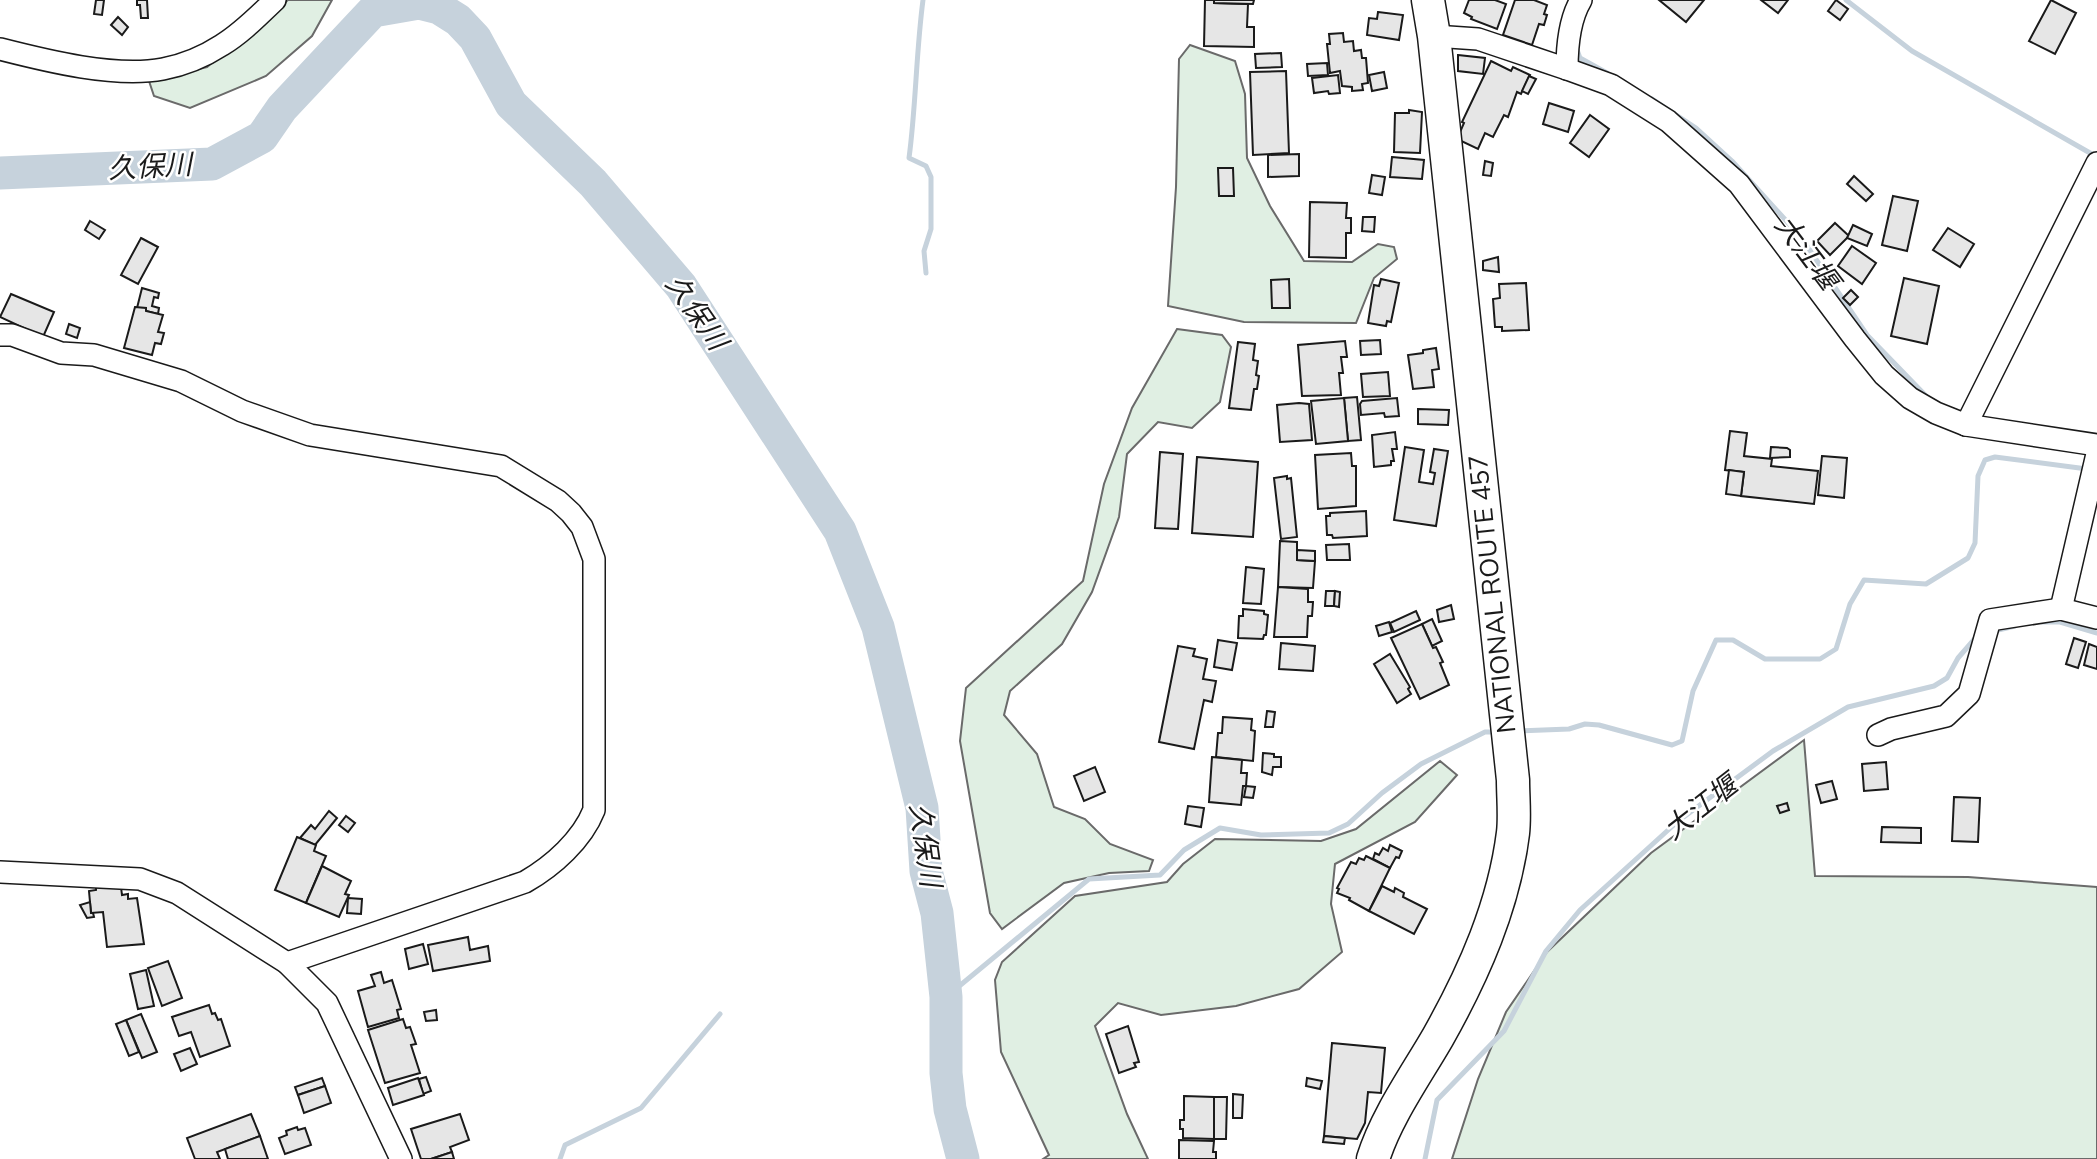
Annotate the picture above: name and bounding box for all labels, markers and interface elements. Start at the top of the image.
water label: 久保川 [107,146,196,185]
water label: 大江堰 [1768,208,1850,300]
water label: 久保川 [659,267,738,359]
street label: NATIONAL ROUTE 457 [1460,453,1523,735]
water label: 大江堰 [1656,764,1747,846]
water label: 久保川 [903,801,950,892]

